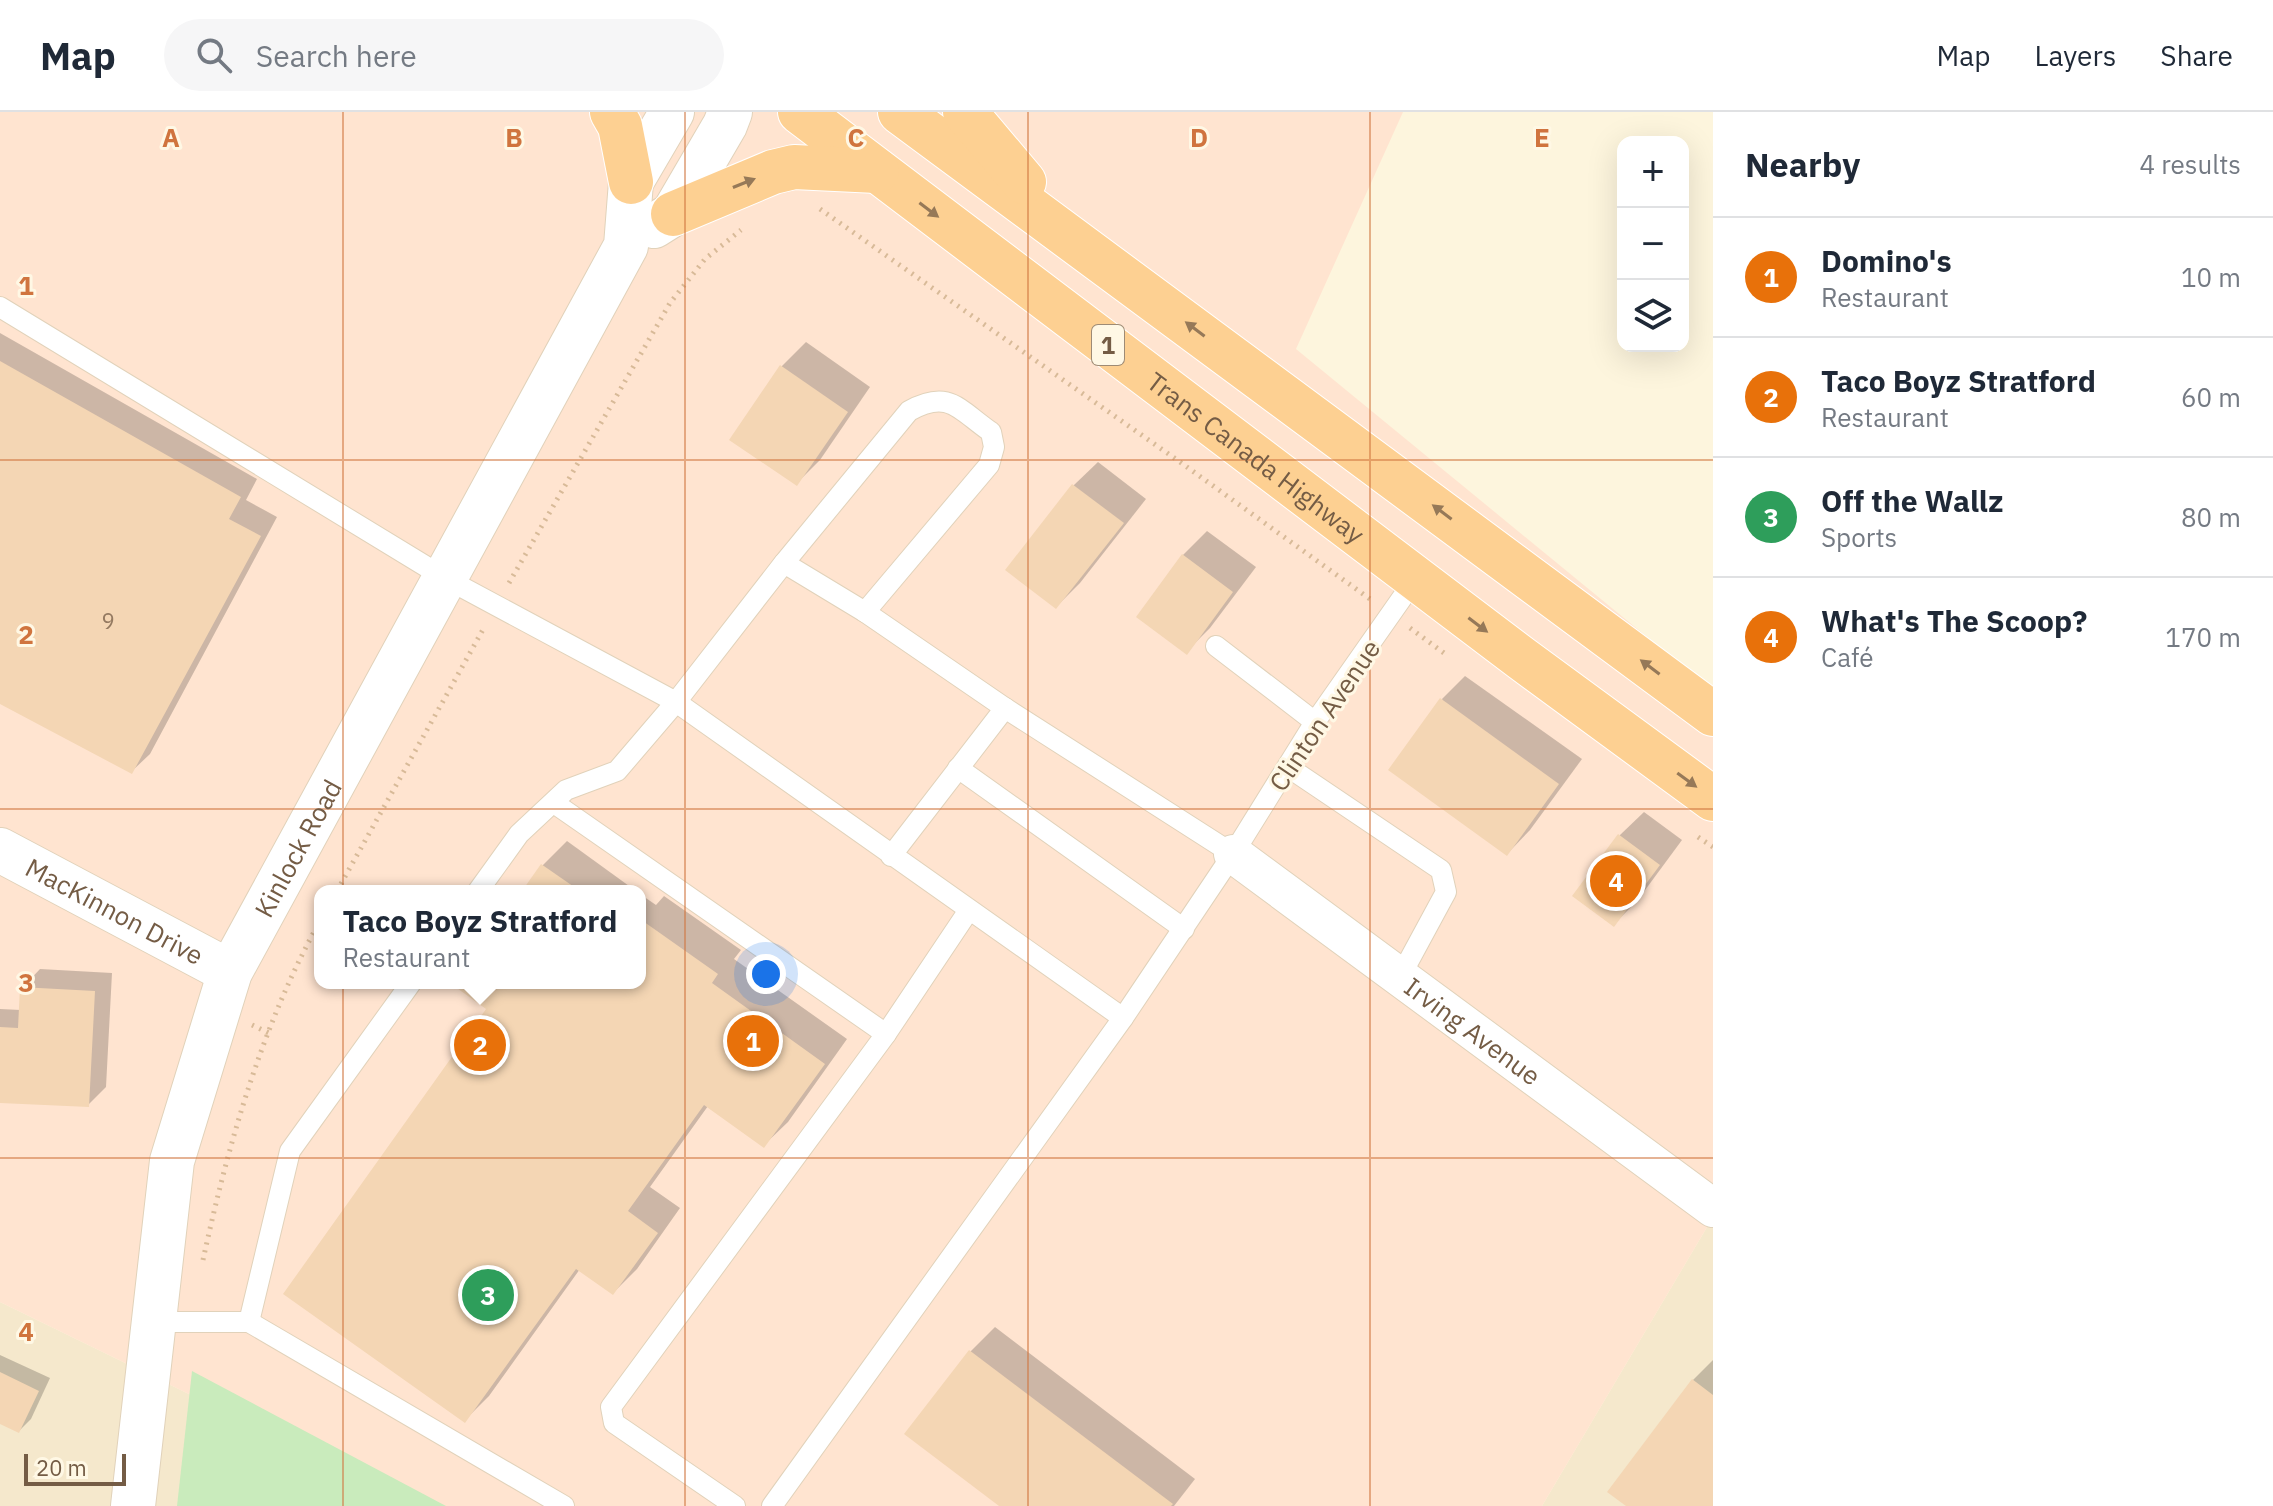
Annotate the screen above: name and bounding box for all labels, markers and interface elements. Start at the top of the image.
search box [164,19,724,91]
text: Map [40,31,116,80]
icon: search [192,33,236,77]
text: Search here [256,36,417,75]
text: Map [1936,37,1990,74]
text: Layers [2034,37,2116,74]
text: Share [2160,37,2233,74]
text: A [162,120,180,154]
text: B [505,120,523,154]
text: C [848,120,865,154]
text: D [1190,120,1208,154]
text: E [1534,120,1550,154]
map controls [1617,136,1689,352]
button: + [1617,136,1689,208]
text: Nearby [1745,142,1860,186]
text: 4 results [2139,147,2241,181]
one-way arrow [732,176,756,189]
one-way arrow [918,202,940,218]
button: − [1617,208,1689,280]
text: Domino's [1821,241,1952,280]
text: 1 [1763,260,1779,294]
text: 10 m [2181,260,2241,294]
text: 1 [18,268,34,302]
button: layers [1617,280,1689,352]
text: Restaurant [1821,280,1949,314]
one-way arrow [1184,321,1206,337]
road number: 1 [1092,325,1124,365]
text: Taco Boyz Stratford [1821,361,2096,400]
street label: Trans Canada Highway [1140,364,1372,551]
text: 2 [1763,380,1779,414]
text: 60 m [2181,380,2241,414]
text: Restaurant [1821,400,1949,434]
text: Off the Wallz [1821,481,2004,520]
text: 3 [1763,500,1779,534]
text: 80 m [2181,500,2241,534]
one-way arrow [1431,505,1452,520]
text: Sports [1821,520,1897,554]
text: What's The Scoop? [1821,601,2087,640]
house number: 9 [101,606,115,635]
text: 2 [18,617,34,651]
one-way arrow [1468,617,1488,633]
text: 4 [1763,620,1779,654]
text: 170 m [2165,620,2241,654]
street label: Clinton Avenue [1261,633,1387,797]
text: Café [1821,640,1874,674]
one-way arrow [1640,660,1661,675]
one-way arrow [1677,771,1698,787]
street label: Kinlock Road [246,773,349,923]
street label: MacKinnon Drive [20,850,210,972]
pin: 4 [1590,851,1642,911]
popup [314,885,646,989]
text: Taco Boyz Stratford [342,901,618,940]
text: Restaurant [342,940,470,974]
your location [746,954,786,994]
text: 3 [18,965,34,999]
street label: Irving Avenue [1398,969,1548,1092]
pin: 1 [727,1011,779,1071]
pin: 2 [454,1015,506,1075]
pin: 3 [462,1265,514,1325]
text: 4 [18,1314,34,1348]
scale bar [24,1450,126,1486]
text: 20 m [36,1453,87,1482]

